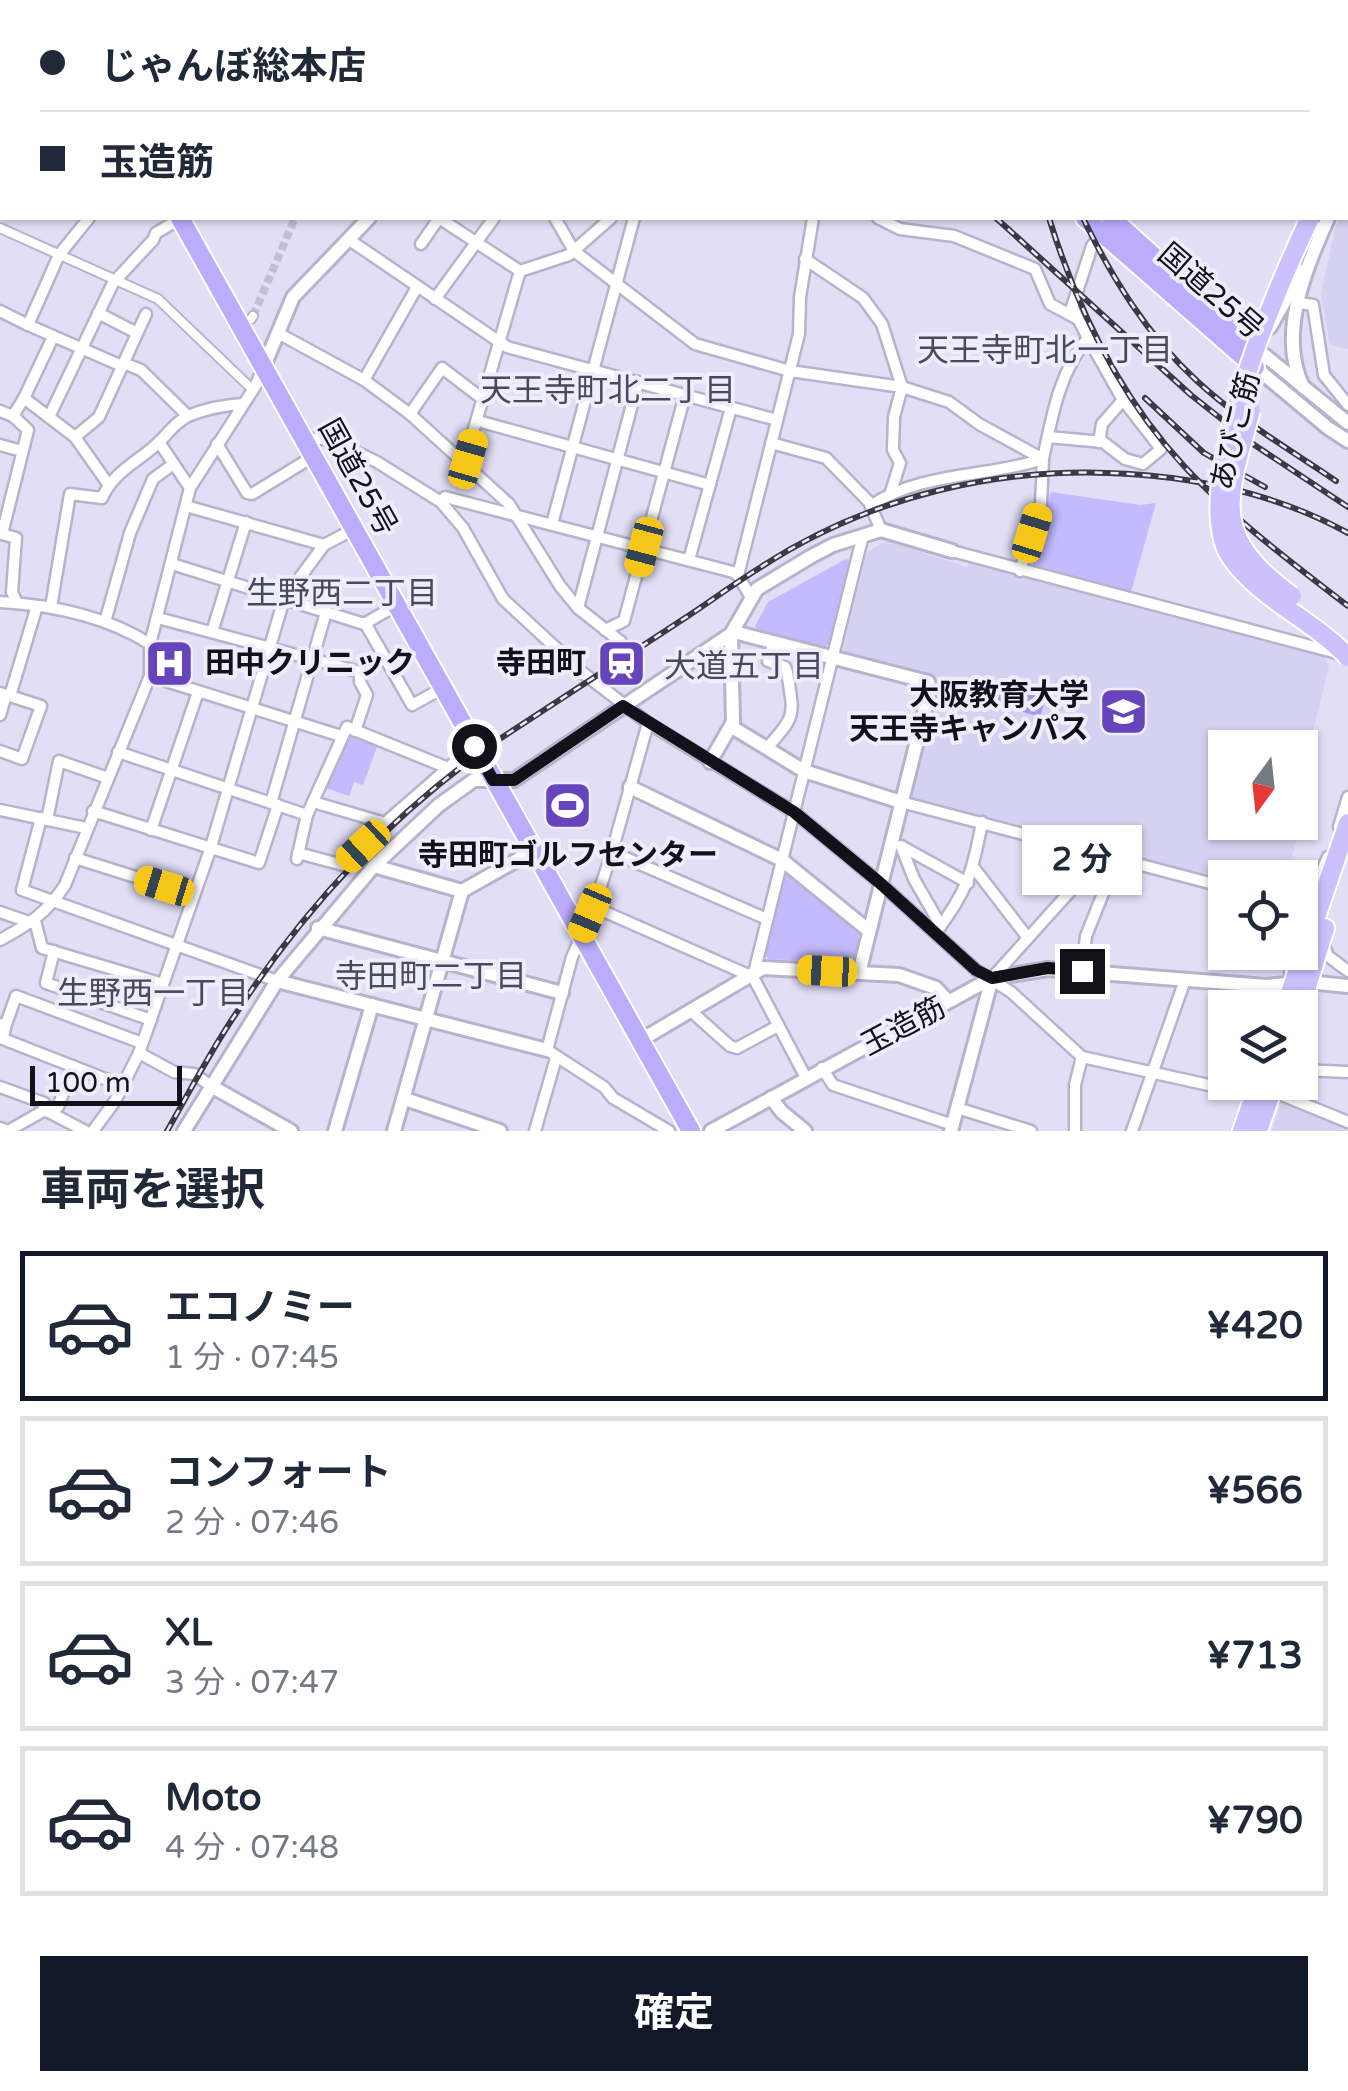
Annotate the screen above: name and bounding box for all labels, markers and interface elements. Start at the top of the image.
text: じゃんぼ総本店 [100,44,366,90]
text: 玉造筋 [100,140,214,186]
street label: 国道25号 [1150,236,1271,347]
district label: 天王寺町北一丁目 [917,332,1173,370]
street label: あびこ筋 [1203,368,1268,494]
district label: 天王寺町北二丁目 [480,372,736,410]
street label: 国道25号 [310,412,405,542]
car [445,426,491,492]
car [1009,500,1055,566]
car [622,514,666,580]
district label: 生野西二丁目 [246,575,438,613]
hospital icon: 田中クリニック [144,637,196,689]
station icon: 寺田町 [595,637,647,689]
place label: 田中クリニック [205,645,415,682]
place label: 寺田町 [496,645,586,682]
district label: 大道五丁目 [664,648,824,686]
place label: 大阪教育大学 天王寺キャンパス [849,677,1089,748]
school or university icon: 大阪教育大学 天王寺キャンパス [1098,686,1150,738]
route start [452,724,497,769]
north arrow [1208,730,1318,840]
map controls [1208,730,1318,1100]
sports icon: 寺田町ゴルフセンター [542,780,594,832]
car [331,815,395,877]
callout: 2 分 [1022,826,1142,896]
place label: 寺田町ゴルフセンター [418,837,718,874]
text: 2 分 [1052,841,1112,879]
button: locate [1208,860,1318,970]
car [131,863,197,909]
car [564,880,616,946]
route end [1060,949,1105,994]
car [796,954,858,988]
district label: 寺田町二丁目 [335,958,527,996]
district label: 生野西一丁目 [57,975,249,1013]
street label: 玉造筋 [855,989,952,1064]
button: layers [1208,990,1318,1100]
scale bar [30,1061,182,1106]
text: 100 m [45,1066,131,1100]
text: 車両を選択 [40,1164,265,1218]
icon: car [45,1281,135,1371]
text: エコノミー [165,1285,355,1331]
text: ¥420 [1206,1303,1303,1349]
text: 1 分 · 07:45 [165,1339,339,1377]
icon: car [45,1446,135,1536]
text: コンフォート [165,1450,392,1496]
text: ¥566 [1206,1468,1303,1514]
text: 2 分 · 07:46 [165,1504,339,1542]
text: XL [165,1610,212,1656]
icon: car [45,1611,135,1701]
text: ¥713 [1206,1633,1303,1679]
text: 3 分 · 07:47 [165,1664,339,1702]
text: Moto [165,1775,261,1821]
icon: car [45,1776,135,1866]
text: ¥790 [1206,1798,1303,1844]
text: 4 分 · 07:48 [165,1829,339,1867]
button: 確定 [40,1956,1308,2071]

